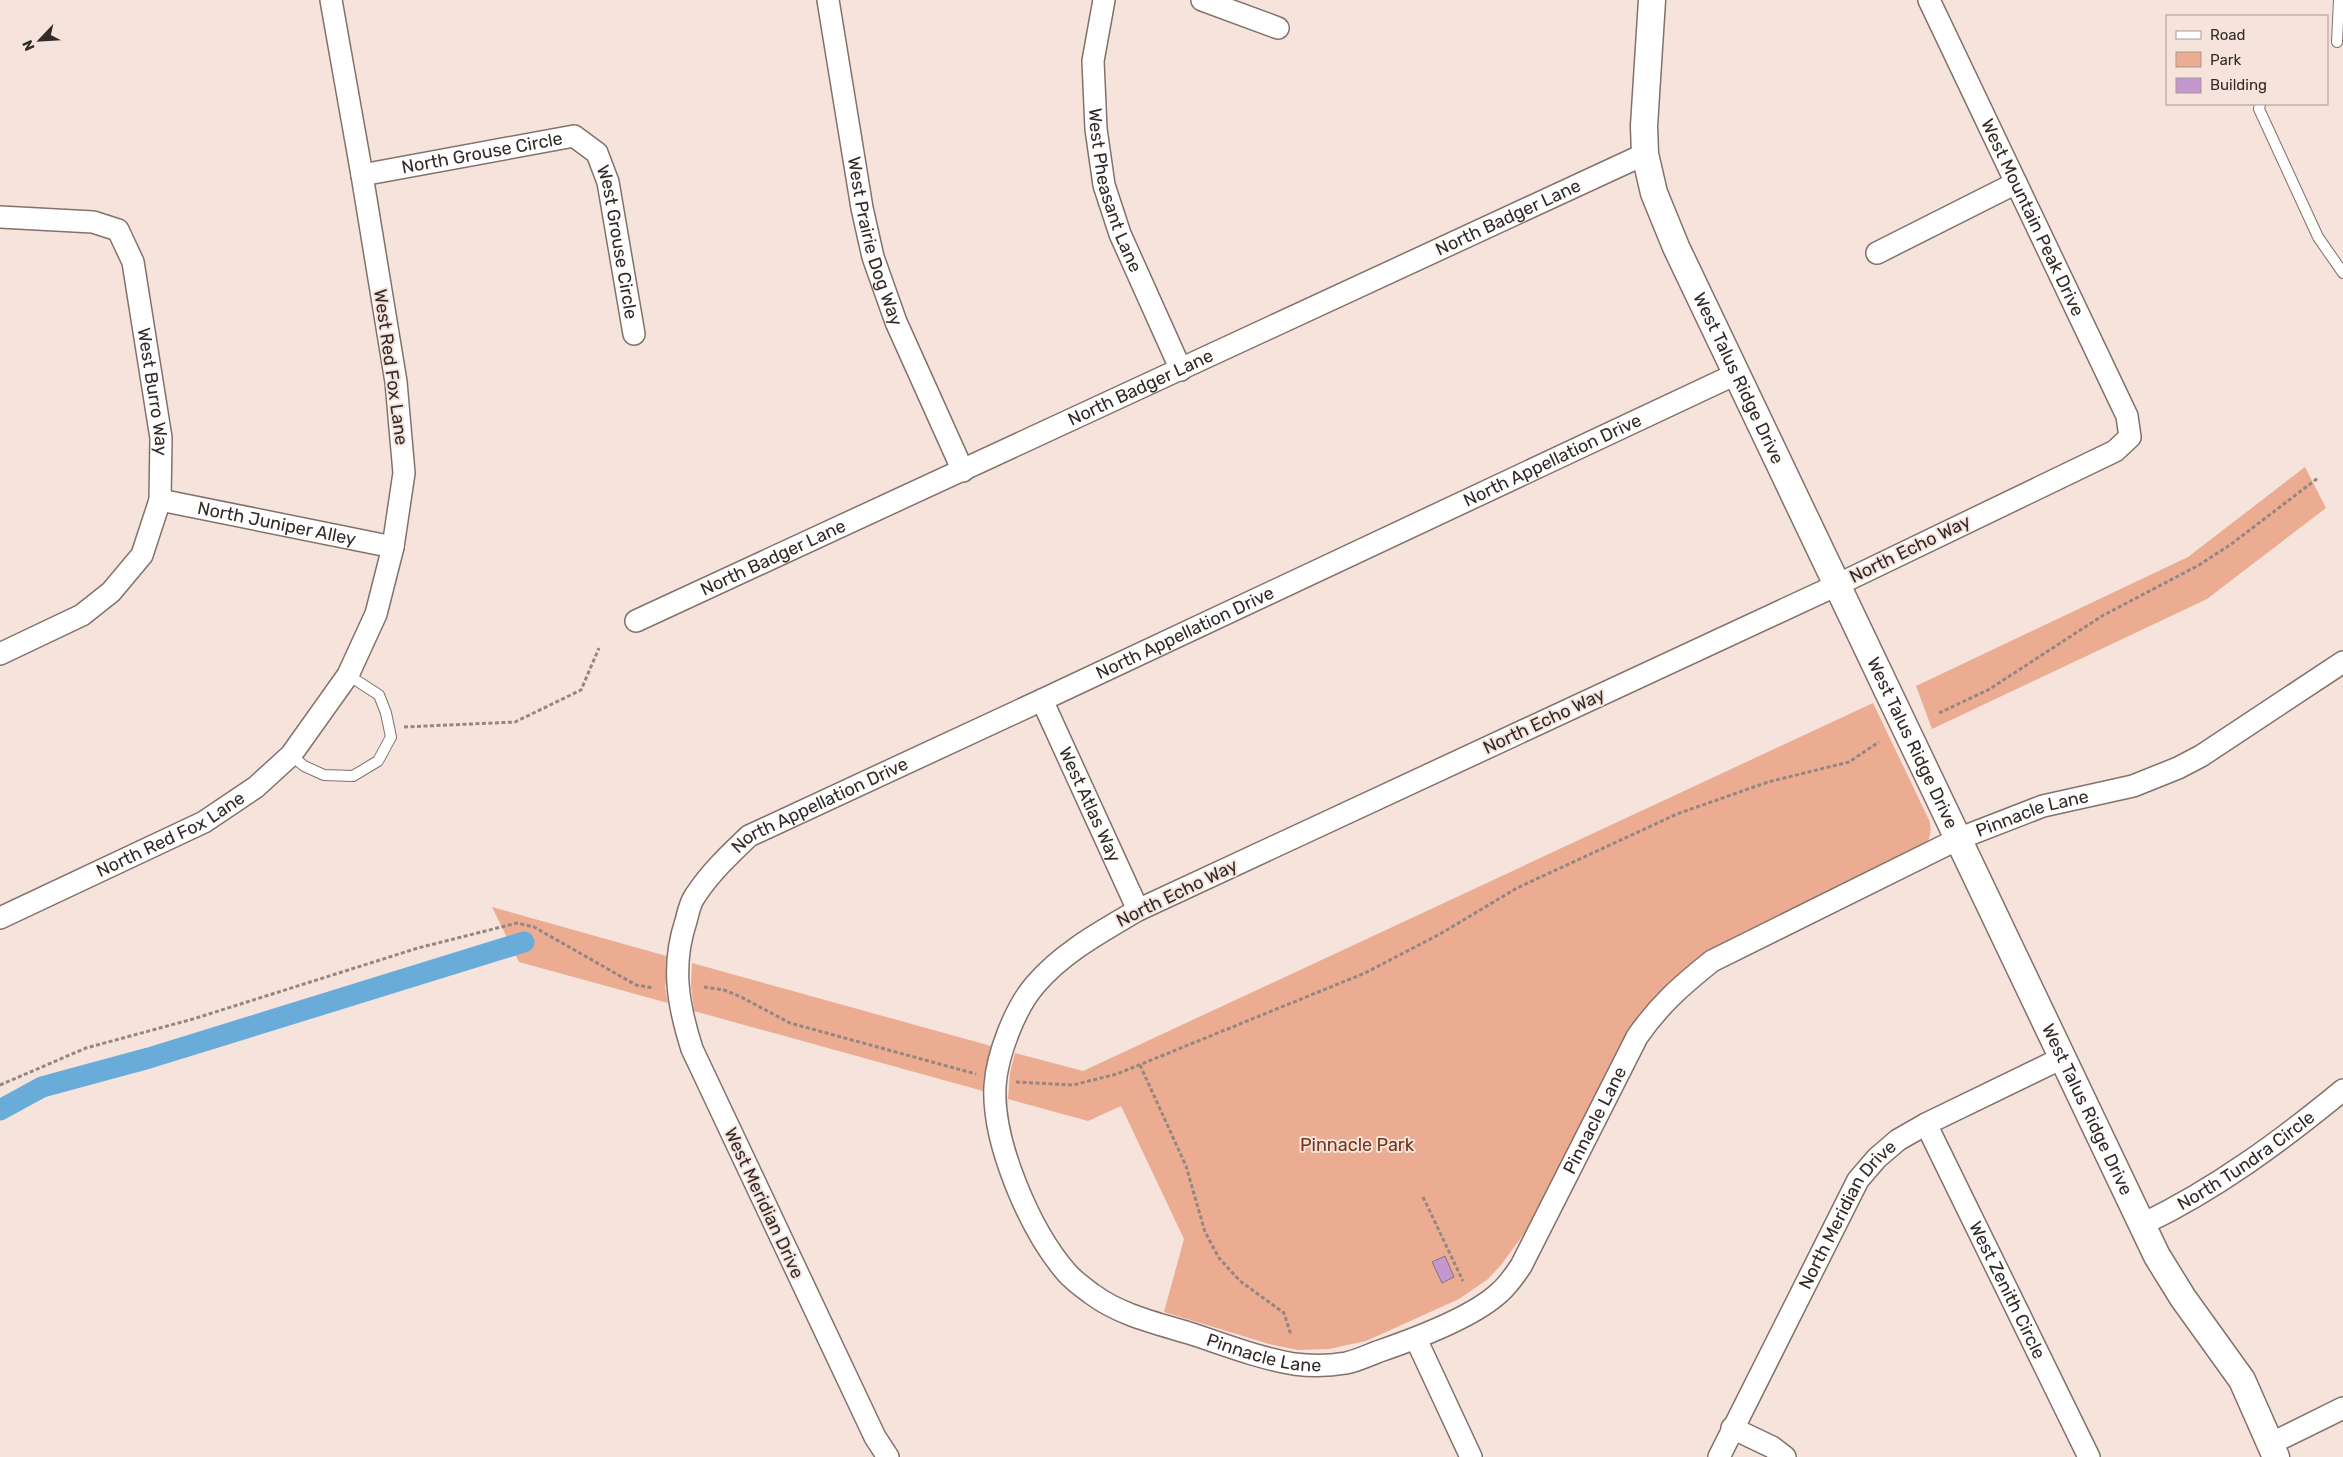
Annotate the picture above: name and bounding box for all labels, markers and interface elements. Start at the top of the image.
north arrow [15,15,65,65]
legend [2166,15,2328,105]
text: Road [2210,26,2246,44]
text: N [19,37,39,53]
text: Park [2210,51,2241,69]
text: Building [2210,76,2267,94]
street label: West Pheasant Lane [1084,108,1147,276]
street label: West Mountain Peak Drive [1976,115,2089,320]
street label: North Grouse Circle [400,127,564,179]
street label: West Prairie Dog Way [843,155,907,329]
street label: West Grouse Circle [592,162,642,321]
street label: North Badger Lane [1432,174,1584,260]
street label: West Red Fox Lane [369,288,413,446]
street label: West Talus Ridge Drive [1688,289,1789,468]
street label: West Burro Way [133,326,172,456]
street label: North Badger Lane [1064,344,1217,431]
street label: North Appellation Drive [1460,409,1645,511]
street label: North Juniper Alley [195,497,358,550]
street label: North Echo Way [1846,510,1974,588]
street label: North Badger Lane [697,514,849,601]
street label: North Appellation Drive [1092,582,1278,684]
street label: West Talus Ridge Drive [1862,654,1963,832]
street label: North Echo Way [1480,683,1608,759]
street label: West Atlas Way [1054,744,1126,866]
street label: North Appellation Drive [727,753,912,858]
street label: Pinnacle Lane [1973,785,2091,842]
street label: North Red Fox Lane [93,787,249,882]
street label: North Echo Way [1113,854,1241,932]
street label: West Talus Ridge Drive [2037,1020,2137,1199]
street label: Pinnacle Lane [1558,1063,1631,1178]
street label: North Tundra Circle [2173,1106,2319,1215]
street label: West Meridian Drive [719,1124,809,1282]
park label: Pinnacle Park [1300,1134,1415,1156]
street label: North Meridian Drive [1794,1136,1901,1293]
street label: West Zenith Circle [1964,1218,2050,1363]
street label: Pinnacle Lane [1204,1329,1321,1376]

